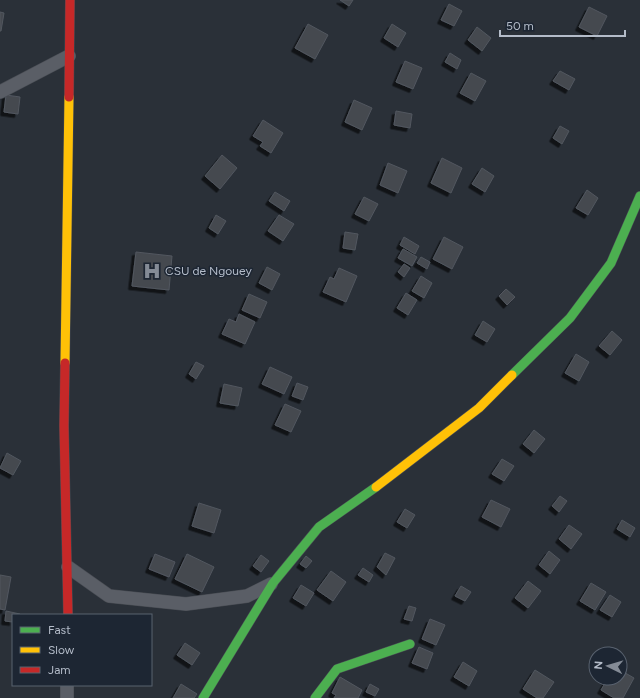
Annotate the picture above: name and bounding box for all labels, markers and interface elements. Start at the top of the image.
scale bar [500,12,625,38]
text: 50 m [506,19,534,33]
hospital icon: CSU de Ngouey [142,261,162,281]
place label: CSU de Ngouey [165,264,252,278]
legend [12,614,152,686]
text: Fast [48,623,71,637]
text: Slow [48,643,75,657]
north arrow [588,646,628,686]
text: N [592,660,605,670]
text: Jam [48,663,71,677]

